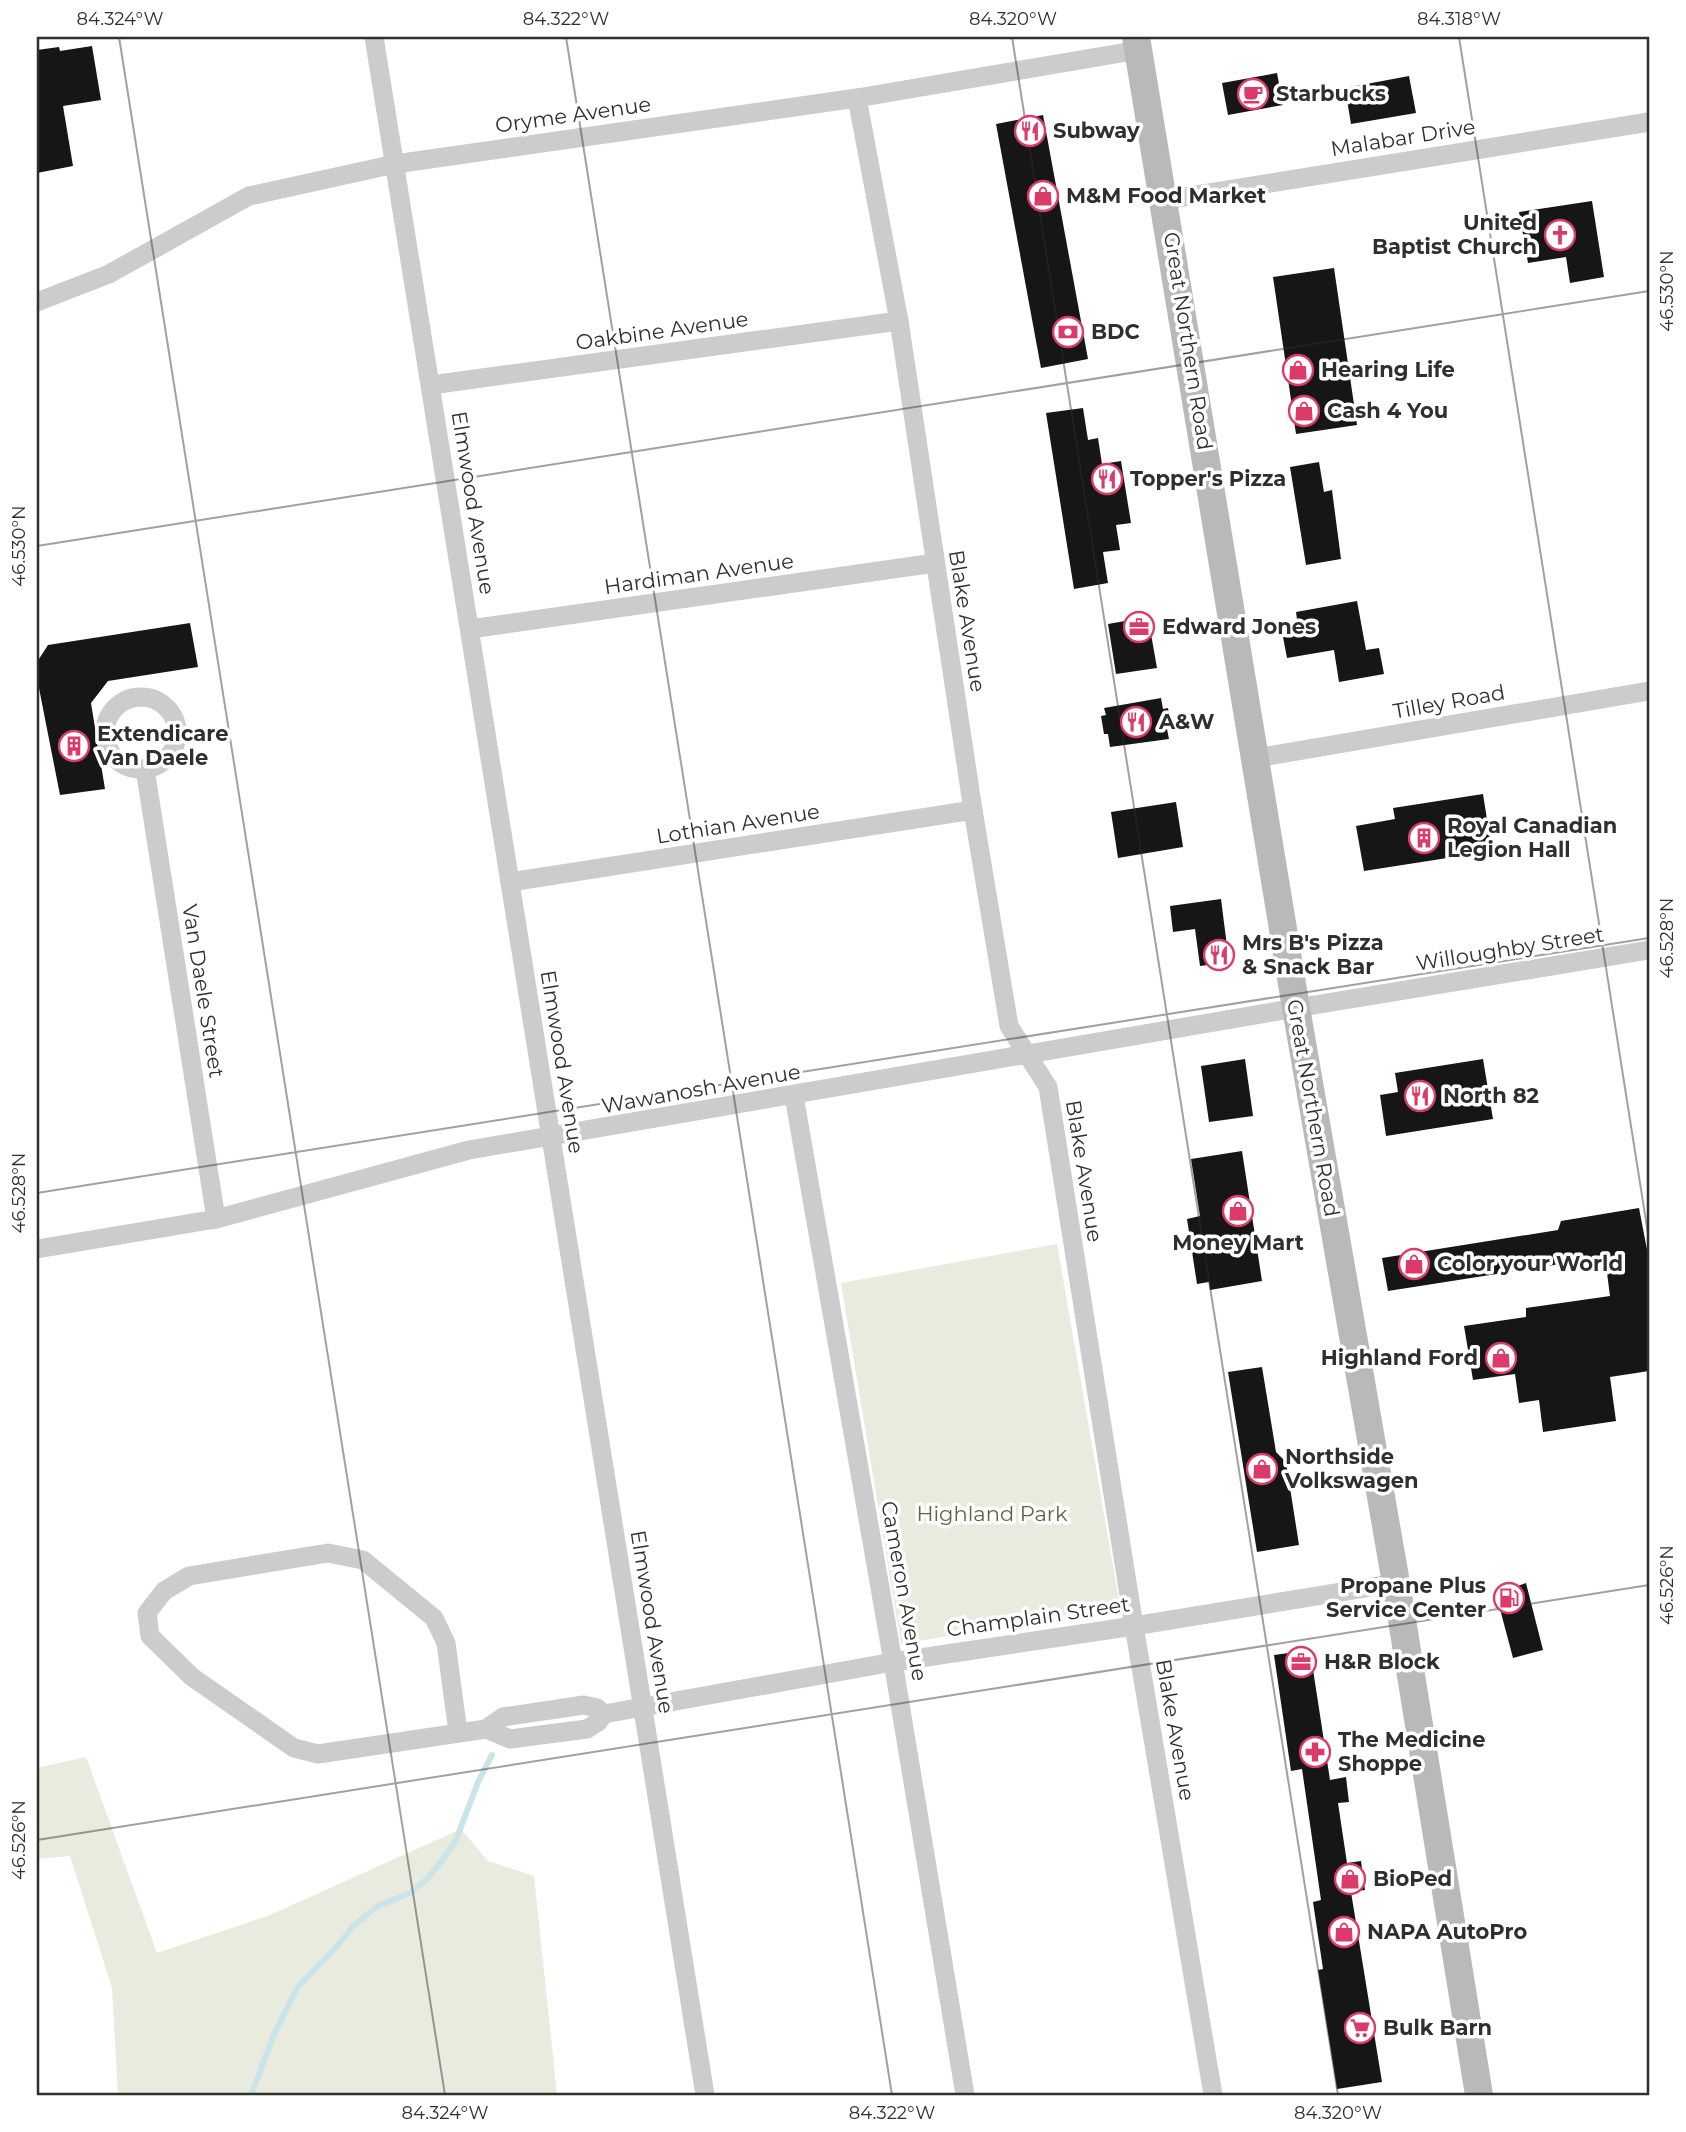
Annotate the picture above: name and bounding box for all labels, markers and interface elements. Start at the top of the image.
text: 84.324°W [76,8,164,30]
text: 84.322°W [523,8,609,30]
text: 84.320°W [969,8,1057,30]
text: 84.318°W [1417,8,1501,30]
cafe icon: Starbucks [1236,77,1270,111]
place label: Starbucks [1276,81,1386,106]
street label: Oryme Avenue [493,91,652,138]
restaurant icon: Subway [1013,114,1047,148]
street label: Malabar Drive [1329,114,1477,161]
place label: Subway [1053,118,1140,143]
shop icon: M&M Food Market [1026,179,1060,213]
place label: M&M Food Market [1066,183,1266,208]
place label: United Baptist Church [1372,210,1537,259]
church icon: United Baptist Church [1543,218,1577,252]
street label: Great Northern Road [1159,230,1218,452]
text: 46.530°N [1656,250,1678,332]
street label: Oakbine Avenue [574,306,750,355]
bank icon: BDC [1051,315,1085,349]
place label: BDC [1091,319,1140,344]
shop icon: Hearing Life [1281,353,1315,387]
place label: Hearing Life [1321,357,1455,382]
shop icon: Cash 4 You [1287,394,1321,428]
place label: Cash 4 You [1327,398,1448,423]
street label: Elmwood Avenue [447,409,500,596]
restaurant icon: Topper's Pizza [1090,462,1124,496]
place label: Topper's Pizza [1130,466,1286,491]
text: 46.530°N [8,505,30,587]
street label: Hardiman Avenue [603,548,795,599]
street label: Blake Avenue [944,548,991,694]
office icon: Edward Jones [1122,610,1156,644]
place label: Edward Jones [1162,614,1316,639]
street label: Tilley Road [1391,679,1507,724]
restaurant icon: A&W [1119,705,1153,739]
place label: A&W [1158,709,1214,734]
place label: Extendicare Van Daele [96,721,228,770]
building icon: Extendicare Van Daele [57,729,91,763]
street label: Lothian Avenue [654,798,821,849]
place label: Royal Canadian Legion Hall [1447,813,1617,862]
building icon: Royal Canadian Legion Hall [1407,821,1441,855]
text: 46.528°N [1656,898,1678,978]
street label: Van Daele Street [177,902,230,1079]
street label: Willoughby Street [1414,921,1606,976]
place label: Mrs B's Pizza & Snack Bar [1242,930,1384,979]
restaurant icon: Mrs B's Pizza & Snack Bar [1202,938,1236,972]
street label: Elmwood Avenue [536,968,589,1155]
street label: Great Northern Road [1282,997,1345,1219]
street label: Wawanosh Avenue [600,1059,802,1118]
restaurant icon: North 82 [1403,1079,1437,1113]
place label: North 82 [1443,1083,1539,1108]
street label: Blake Avenue [1061,1098,1108,1244]
text: 46.528°N [8,1153,30,1233]
shop icon: Money Mart [1221,1194,1255,1228]
place label: Money Mart [1172,1230,1304,1255]
shop icon: Color your World [1397,1247,1431,1281]
place label: Color your World [1437,1251,1623,1276]
shop icon: Highland Ford [1484,1341,1518,1375]
place label: Highland Ford [1321,1345,1478,1370]
place label: Northside Volkswagen [1284,1444,1419,1493]
shop icon: Northside Volkswagen [1245,1452,1279,1486]
street label: Cameron Avenue [876,1499,933,1683]
park label: Highland Park [916,1501,1068,1526]
street label: Elmwood Avenue [626,1528,679,1715]
text: 46.526°N [1656,1545,1678,1625]
place label: Propane Plus Service Center [1326,1573,1486,1622]
fuel station icon: Propane Plus Service Center [1492,1581,1526,1615]
street label: Champlain Street [945,1591,1131,1642]
office icon: H&R Block [1284,1645,1318,1679]
place label: H&R Block [1324,1649,1440,1674]
street label: Blake Avenue [1151,1657,1200,1803]
place label: The Medicine Shoppe [1338,1727,1485,1776]
pharmacy icon: The Medicine Shoppe [1298,1735,1332,1769]
text: 46.526°N [8,1800,30,1880]
shop icon: BioPed [1333,1862,1367,1896]
place label: BioPed [1373,1866,1452,1891]
shop icon: NAPA AutoPro [1327,1915,1361,1949]
place label: NAPA AutoPro [1367,1919,1527,1944]
supermarket icon: Bulk Barn [1343,2011,1377,2045]
place label: Bulk Barn [1383,2015,1492,2040]
text: 84.324°W [401,2102,489,2124]
text: 84.322°W [849,2102,935,2124]
text: 84.320°W [1294,2102,1382,2124]

